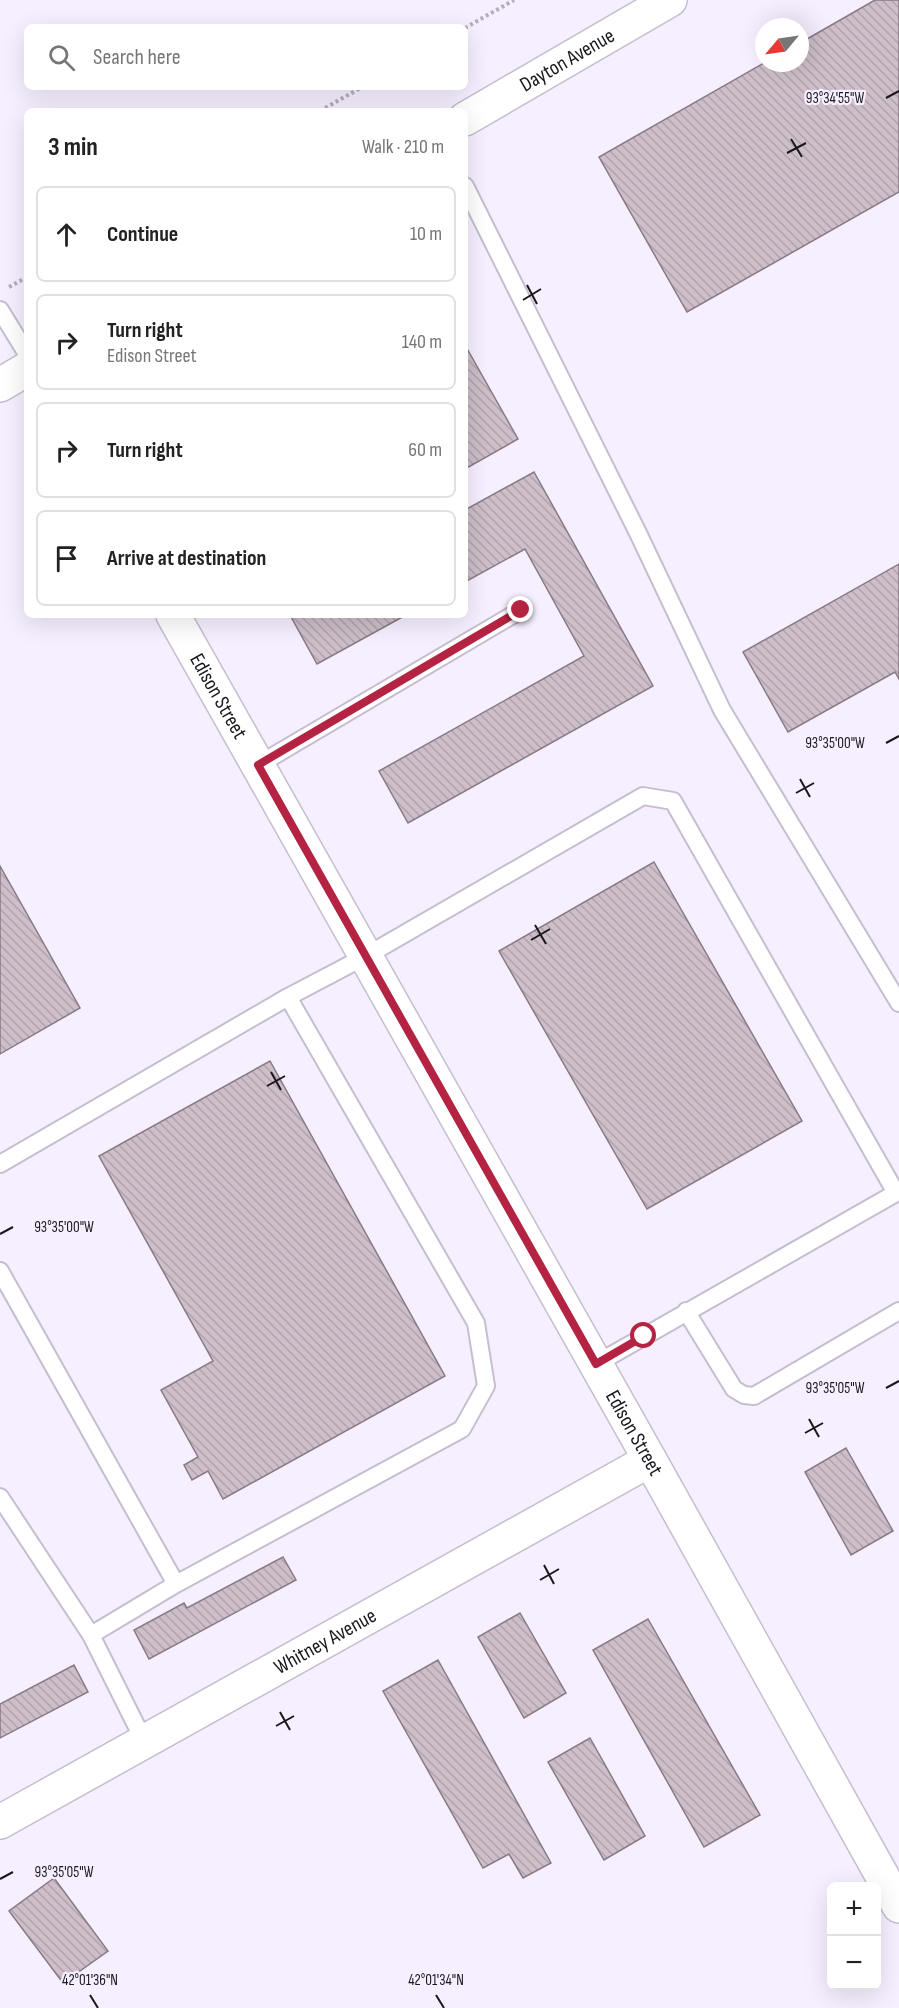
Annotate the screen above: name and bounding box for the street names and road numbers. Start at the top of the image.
street label: Dayton Avenue [516,23,619,97]
street label: Edison Street [184,649,252,743]
street label: Edison Street [600,1386,668,1480]
street label: Whitney Avenue [270,1603,381,1680]

